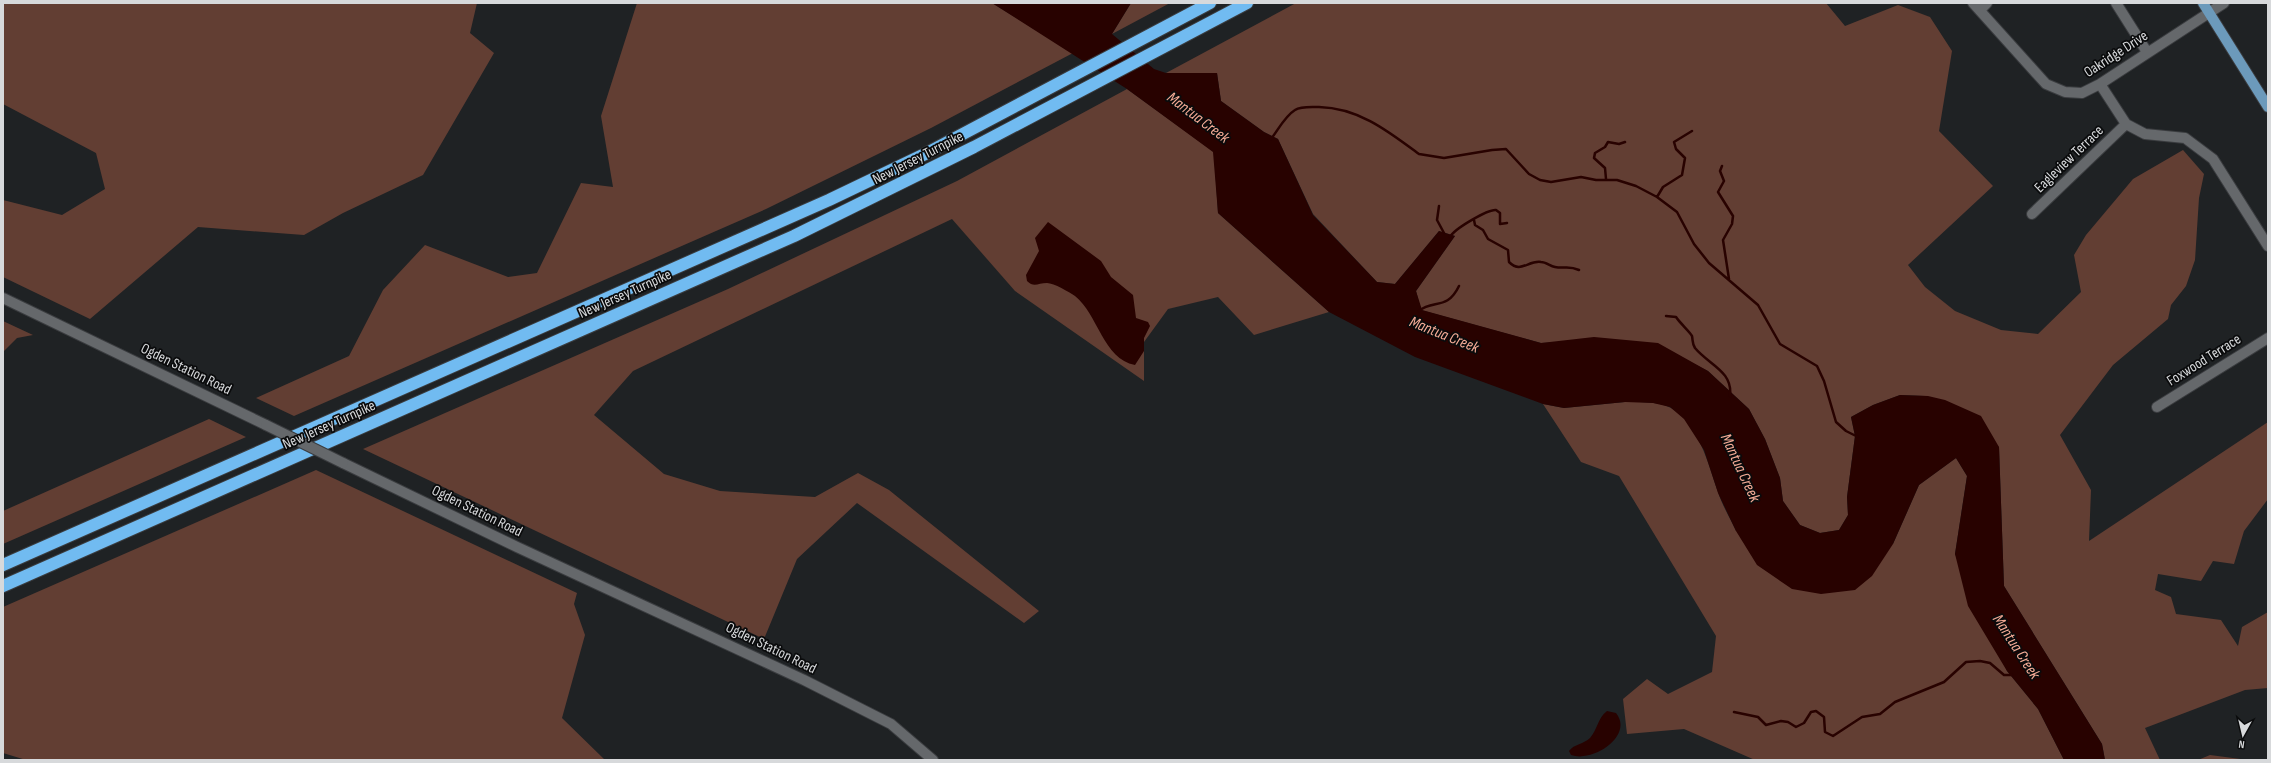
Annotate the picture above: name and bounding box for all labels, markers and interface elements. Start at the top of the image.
street label: Oakridge Drive [2080,26,2152,82]
water label: Mantua Creek [1163,88,1234,148]
street label: Eagleview Terrace [2030,121,2108,197]
street label: New Jersey Turnpike [869,127,967,189]
street label: New Jersey Turnpike [576,265,674,323]
water label: Mantua Creek [1407,312,1482,358]
street label: Foxwood Terrace [2163,330,2245,390]
street label: Ogden Station Road [138,339,234,399]
street label: New Jersey Turnpike [280,396,378,454]
water label: Mantua Creek [1716,431,1765,506]
street label: Ogden Station Road [429,481,525,541]
water label: Mantua Creek [1988,611,2044,684]
street label: Ogden Station Road [723,618,819,678]
north arrow [2223,715,2263,755]
text: N [2238,738,2245,751]

